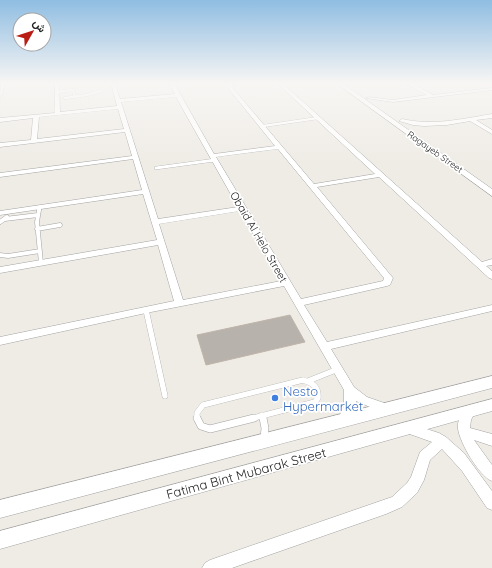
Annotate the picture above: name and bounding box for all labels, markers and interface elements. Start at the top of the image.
north arrow [12,12,52,52]
text: ش [30,16,49,35]
street label: Ragayeb Street [405,128,465,175]
street label: Obaid Al Helo Street [227,189,291,285]
place label: Nesto Hypermarket [283,383,363,414]
marker: Nesto Hypermarket [270,393,280,403]
street label: Fatima Bint Mubarak Street [164,444,328,502]

